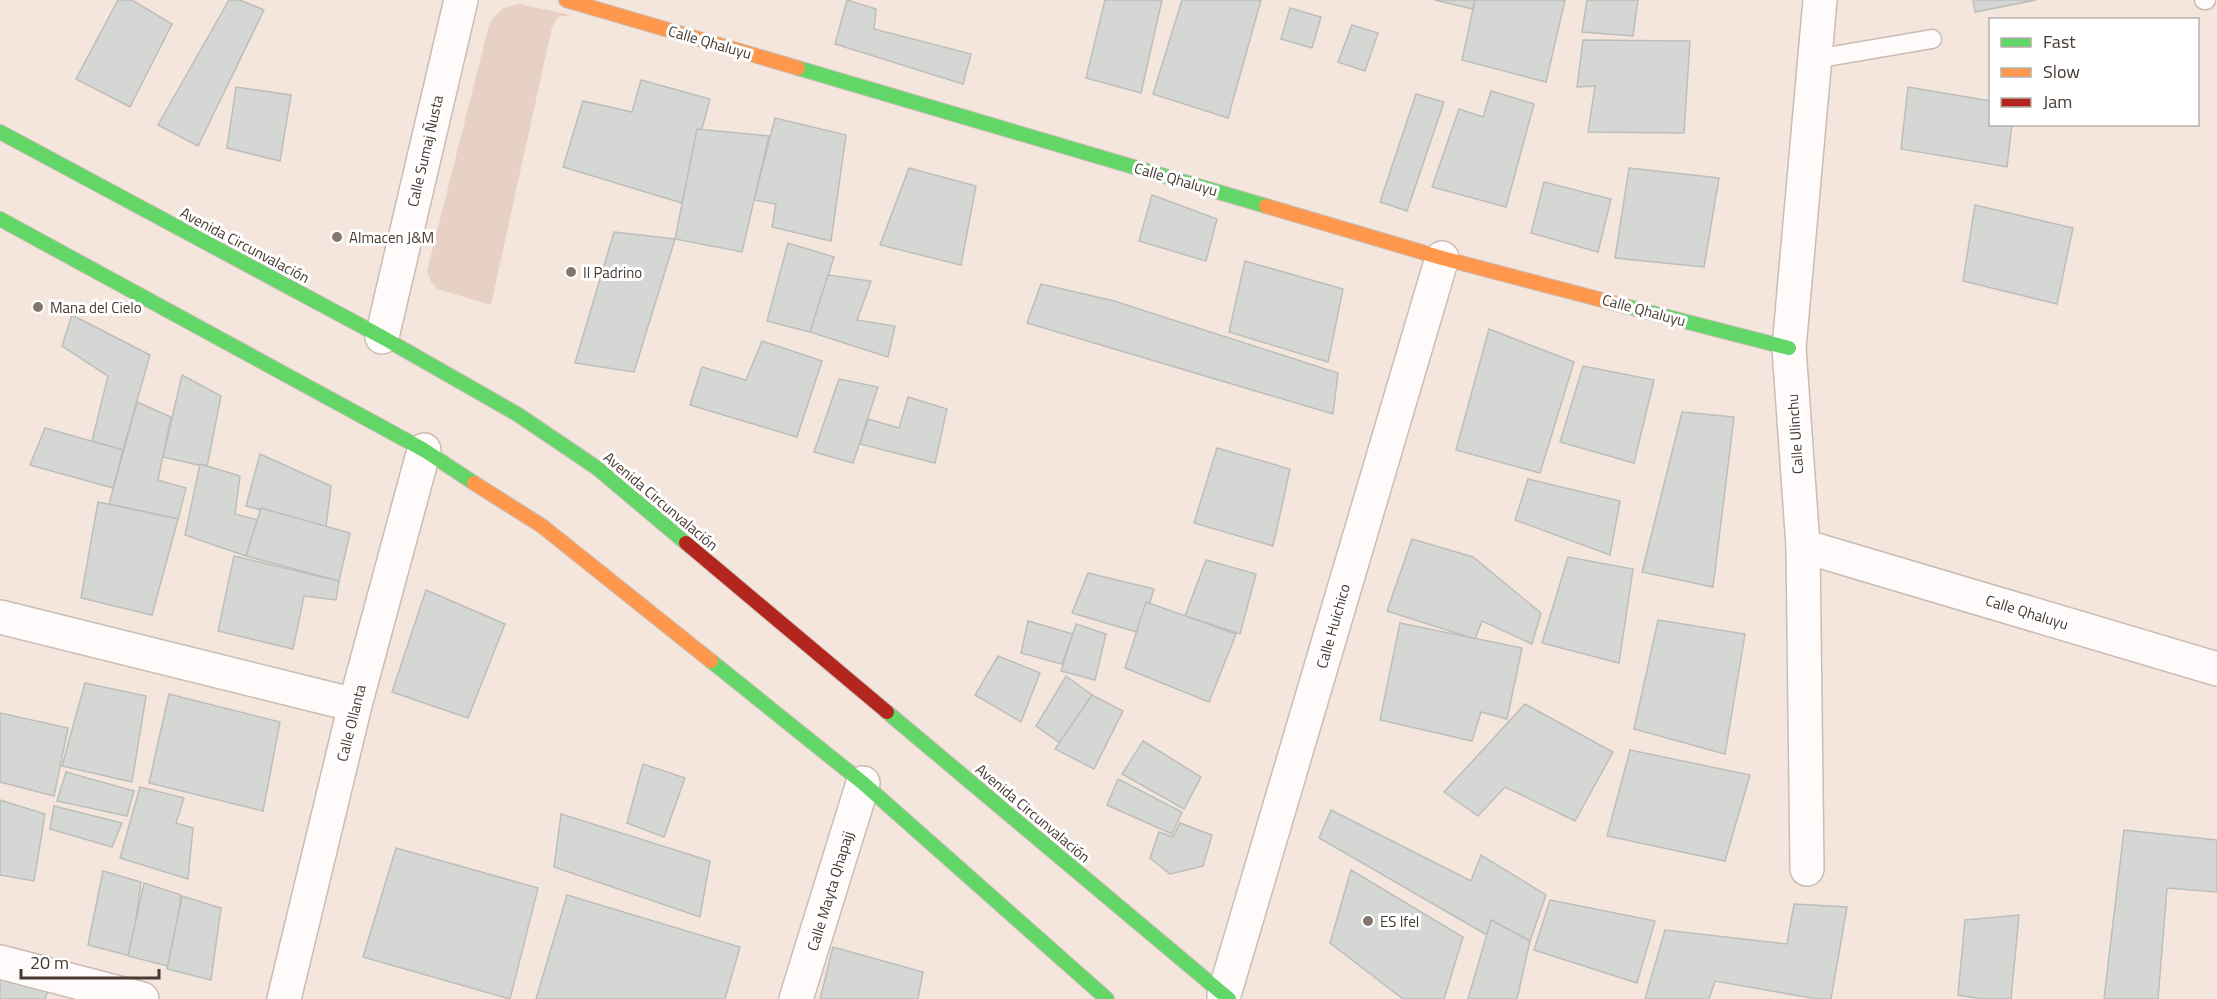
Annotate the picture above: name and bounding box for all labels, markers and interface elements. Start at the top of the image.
legend [1989,18,2199,126]
street label: Calle Qhaluyu [666,19,754,65]
text: Fast [2043,28,2076,55]
text: Slow [2043,58,2080,85]
text: Jam [2043,88,2072,115]
street label: Calle Sumaj Ñusta [401,92,449,209]
street label: Calle Qhaluyu [1132,156,1220,202]
street label: Avenida Circunvalación [176,201,314,289]
place label: Almacen J&M [349,226,434,249]
marker: Almacen J&M [330,230,344,244]
place label: Il Padrino [583,261,642,284]
marker: Il Padrino [564,265,578,279]
street label: Calle Qhaluyu [1600,288,1688,332]
place label: Mana del Cielo [50,296,142,319]
marker: Mana del Cielo [31,300,45,314]
street label: Calle Ulinchu [1781,393,1809,475]
street label: Avenida Circunvalación [599,446,723,556]
street label: Calle Huichico [1310,581,1356,671]
street label: Calle Qhaluyu [1983,588,2071,636]
street label: Calle Ollanta [330,682,372,764]
street label: Avenida Circunvalación [971,758,1095,868]
street label: Calle Mayta Qhapajj [801,828,859,954]
place label: ES Ifel [1380,910,1419,933]
marker: ES Ifel [1361,914,1375,928]
scale bar [21,942,159,980]
text: 20 m [30,949,69,976]

